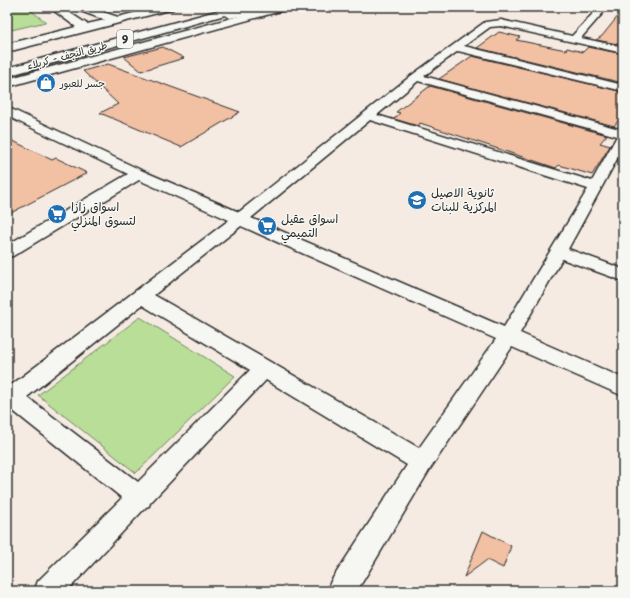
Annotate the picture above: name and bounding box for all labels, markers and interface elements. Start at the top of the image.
road number: 9 [117,30,133,48]
street label: طريق النجف - کربلاء [25,37,109,72]
shop icon: جسر للعبور [35,72,57,94]
place label: جسر للعبور [59,75,105,91]
place label: ثانوية الاصيل المركزية للبنات [431,183,497,215]
school or university icon: ثانوية الاصيل المركزية للبنات [406,189,428,211]
place label: اسواق زازا لتسوق المنزلي [71,197,136,232]
supermarket icon: اسواق زازا لتسوق المنزلي [46,203,68,225]
place label: اسواق عقيل التميمي [281,209,338,244]
supermarket icon: اسواق عقيل التميمي [256,215,278,237]

